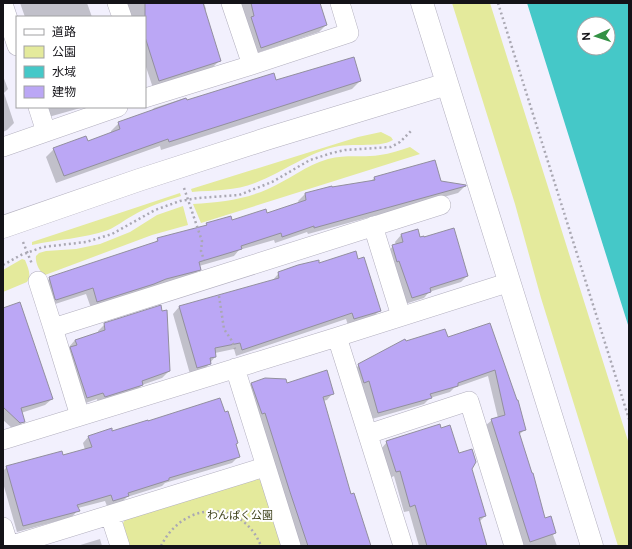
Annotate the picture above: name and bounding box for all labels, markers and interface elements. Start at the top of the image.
legend [16,16,146,108]
north arrow [576,16,616,56]
text: 道路 [52,25,76,39]
text: N [580,32,592,41]
text: 公園 [52,45,76,59]
text: 水域 [52,65,76,79]
text: 建物 [52,85,76,99]
park label: わんぱく公園 [207,509,273,521]

